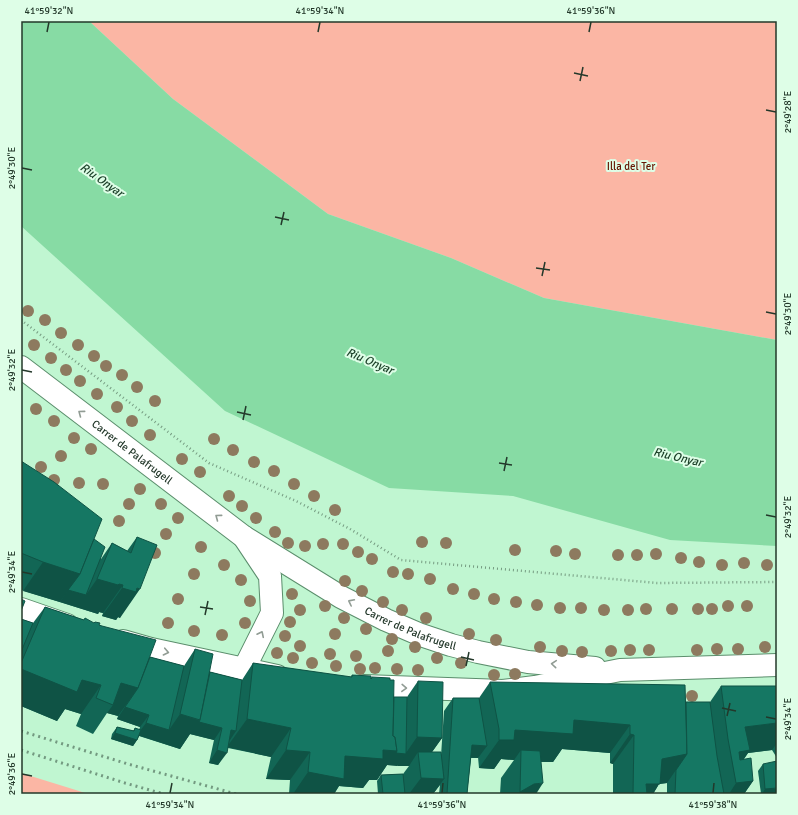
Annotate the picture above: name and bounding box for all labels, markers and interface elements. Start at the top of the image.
text: 41°59'32"N [25,5,73,17]
text: 41°59'34"N [296,5,344,17]
text: 41°59'36"N [567,5,615,17]
text: 2°49'28"E [782,91,794,133]
text: 2°49'30"E [6,147,18,189]
water label: Riu Onyar [77,160,128,202]
park label: Illa del Ter [607,160,655,173]
text: 2°49'30"E [782,293,794,335]
water label: Riu Onyar [344,345,397,379]
text: 2°49'32"E [6,349,18,391]
one-way arrow [78,410,85,417]
street label: Carrer de Palafrugell [89,417,175,487]
water label: Riu Onyar [652,445,705,471]
text: 2°49'32"E [782,496,794,538]
one-way arrow [215,515,222,522]
text: 2°49'34"E [6,551,18,593]
one-way arrow [347,599,355,607]
street label: Carrer de Palafrugell [362,604,458,653]
one-way arrow [257,631,264,638]
one-way arrow [162,648,169,656]
one-way arrow [551,660,557,669]
one-way arrow [401,684,407,692]
text: 2°49'34"E [782,698,794,740]
text: 2°49'36"E [6,753,18,795]
text: 41°59'34"N [146,799,194,811]
text: 41°59'36"N [418,799,466,811]
text: 41°59'38"N [689,799,737,811]

